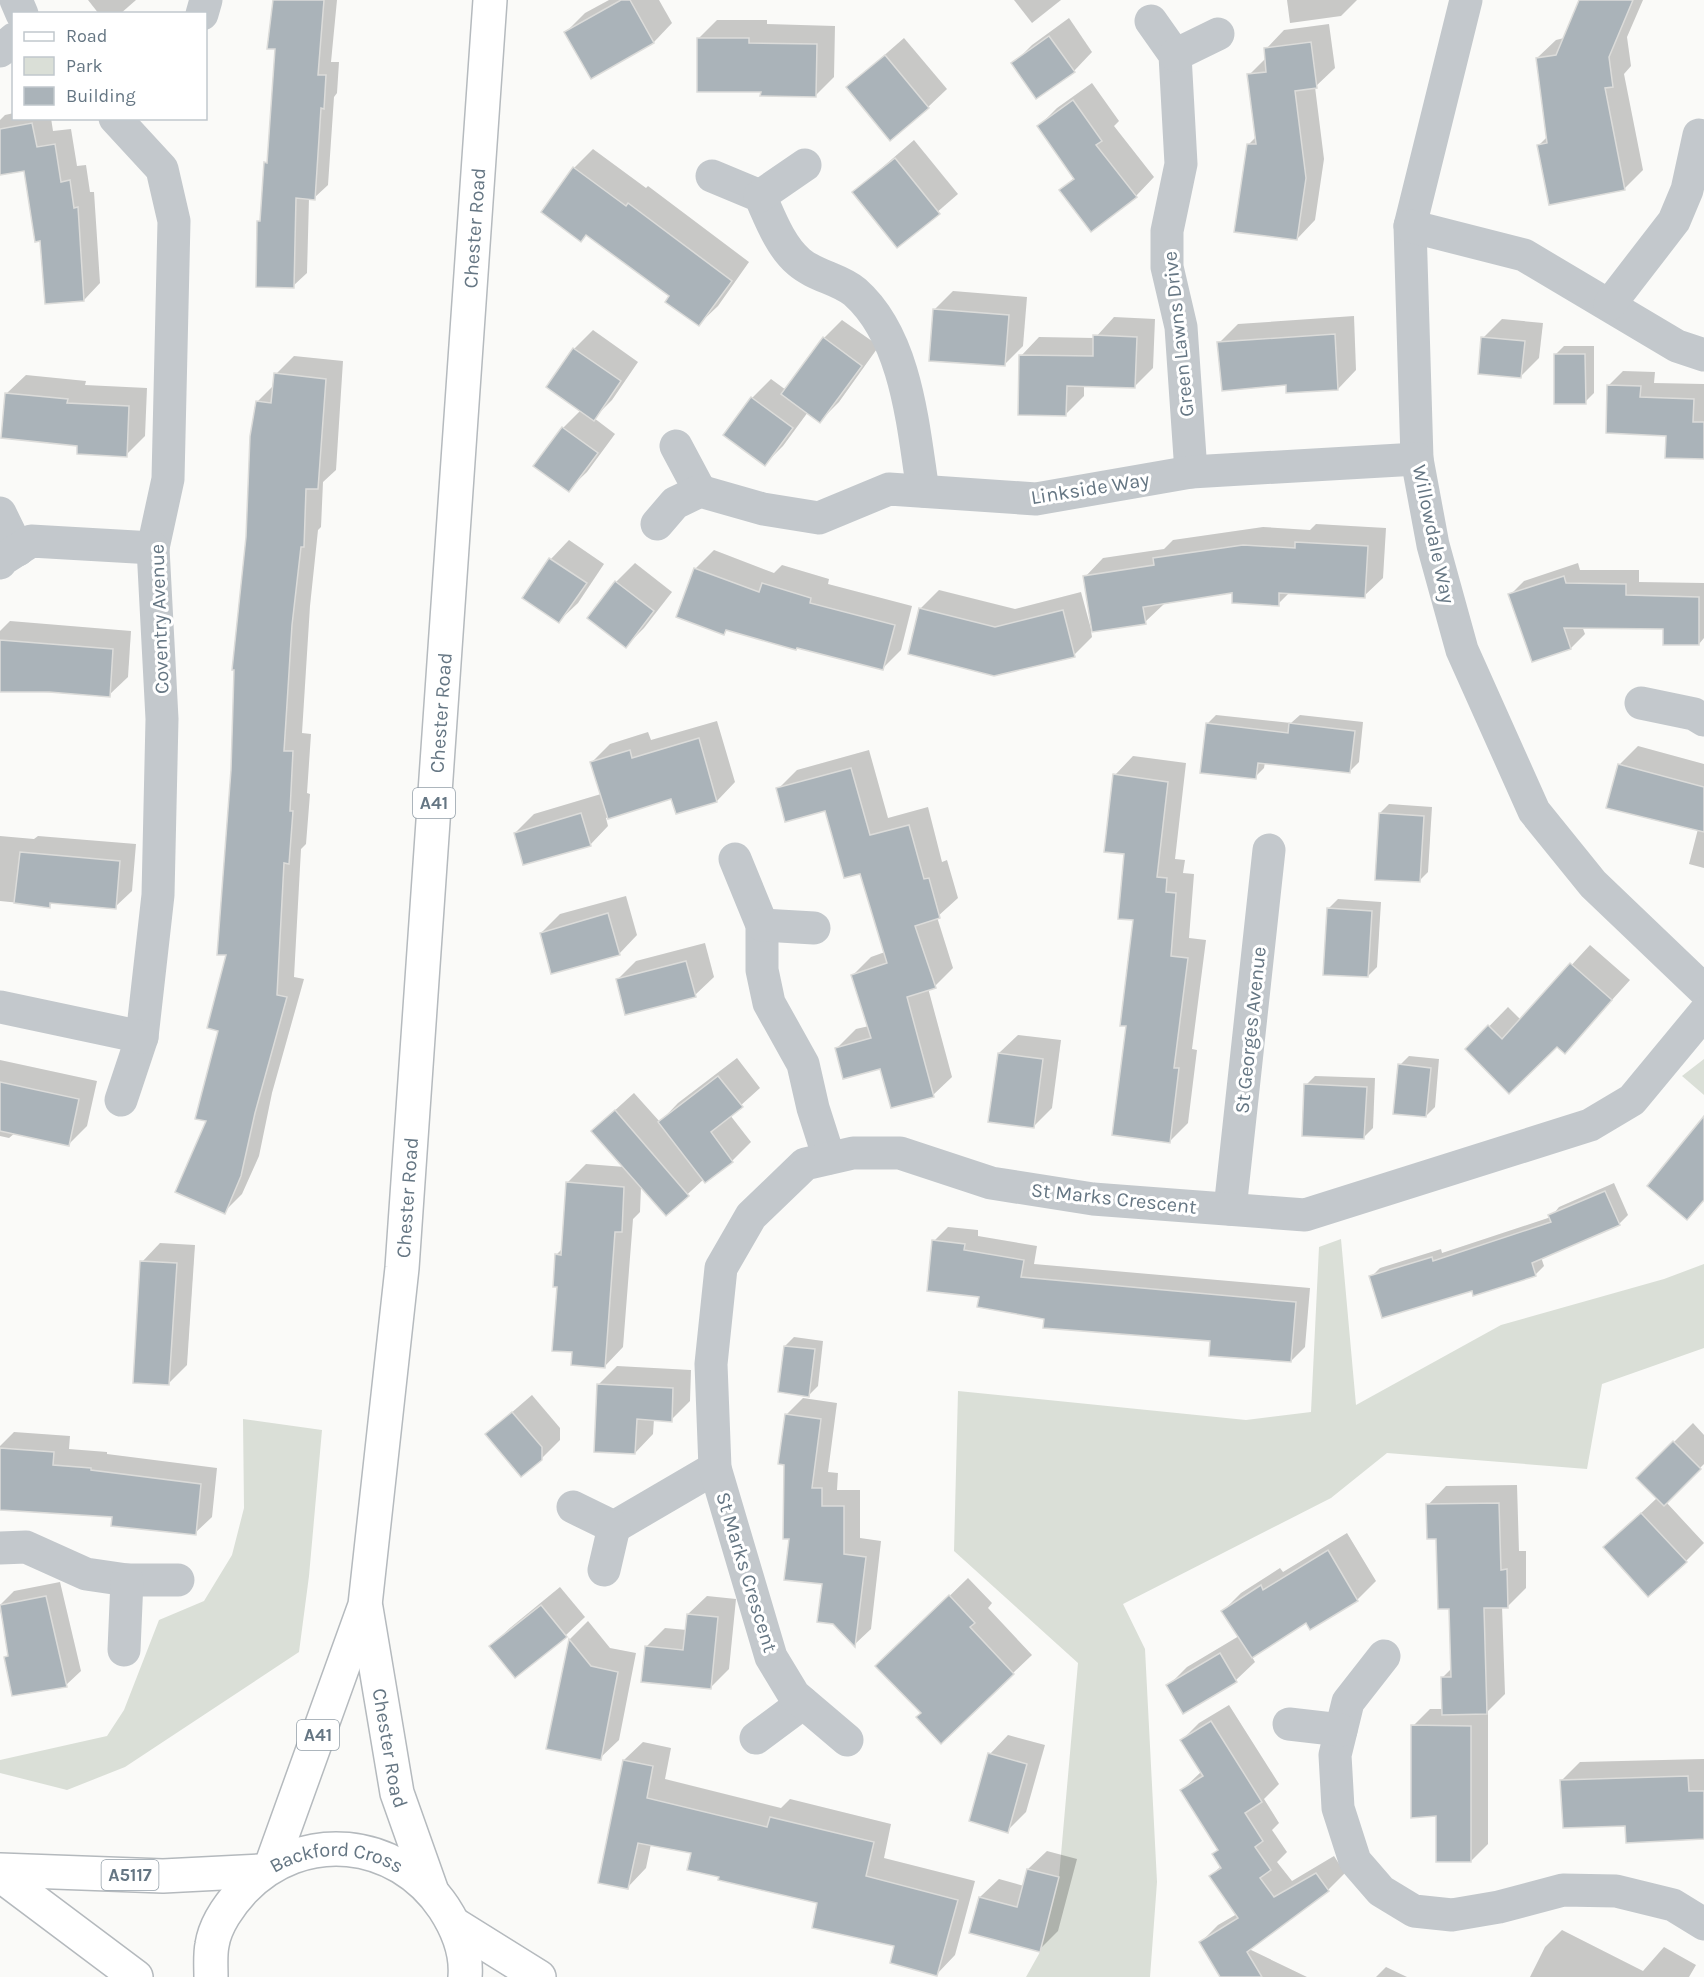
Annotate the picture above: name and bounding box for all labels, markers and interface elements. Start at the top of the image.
legend [12,12,207,120]
text: Road [66,25,107,47]
text: Park [66,55,103,77]
text: Building [66,85,136,107]
street label: Chester Road [459,167,490,289]
street label: Green Lawns Drive [1158,250,1199,418]
street label: Willowdale Way [1408,463,1459,606]
street label: Linkside Way [1029,468,1151,509]
street label: Coventry Avenue [145,544,174,694]
street label: Chester Road [425,652,457,774]
road number: A41 [413,788,455,818]
street label: St Georges Avenue [1230,945,1271,1115]
street label: Chester Road [392,1136,423,1259]
street label: St Marks Crescent [1030,1178,1198,1219]
street label: St Marks Crescent [711,1489,782,1656]
street label: Chester Road [368,1687,412,1811]
road number: A41 [297,1720,339,1750]
street label: Backford Cross [266,1838,407,1878]
road number: A5117 [102,1860,158,1890]

